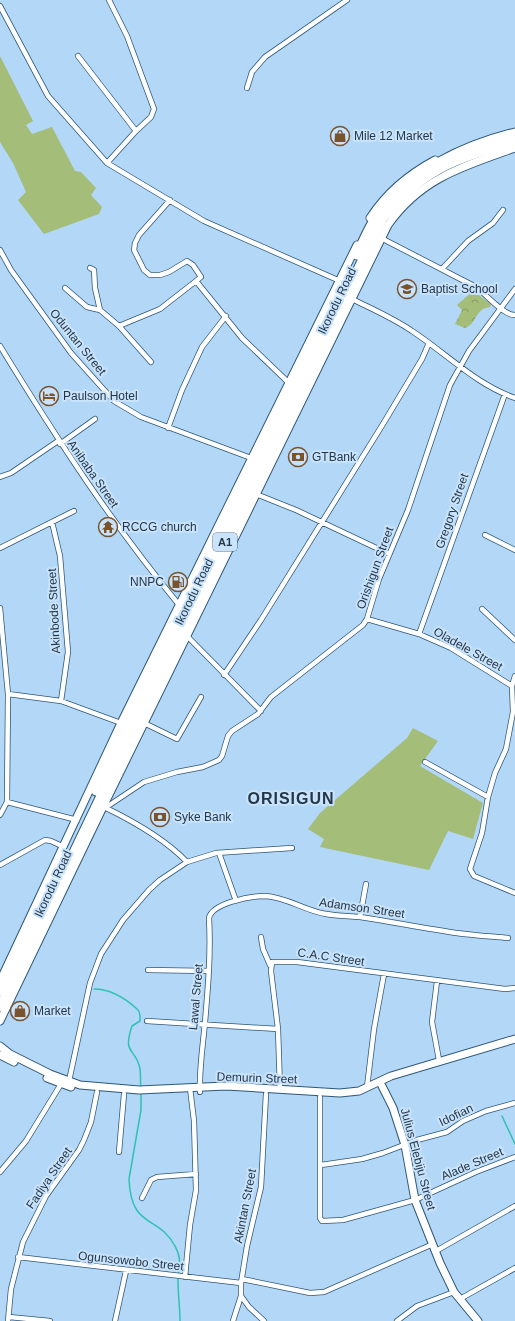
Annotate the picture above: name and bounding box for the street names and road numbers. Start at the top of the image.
street label: Ikorodu Road [315,266,359,336]
street label: Oduntan Street [47,306,109,379]
street label: Anibaba Street [64,437,122,511]
street label: Gregory Street [433,471,472,550]
street label: Orishigun Street [354,524,397,611]
road number: A1 [213,533,237,551]
street label: Ikorodu Road [172,557,216,627]
street label: Akinbode Street [45,567,63,654]
street label: Oladele Street [431,624,506,674]
street label: Ikorodu Road [31,848,75,920]
street label: Adamson Street [318,895,406,921]
street label: C.A.C Street [297,945,366,969]
street label: Lawal Street [186,963,206,1031]
street label: Demurin Street [216,1070,298,1086]
street label: Idofian [437,1101,475,1129]
street label: Julius Elebiju Street [398,1106,439,1212]
street label: Fadiya Street [23,1144,75,1212]
street label: Alade Street [439,1144,506,1183]
street label: Akintan Street [231,1167,259,1244]
street label: Ogunsowobo Street [78,1248,185,1274]

